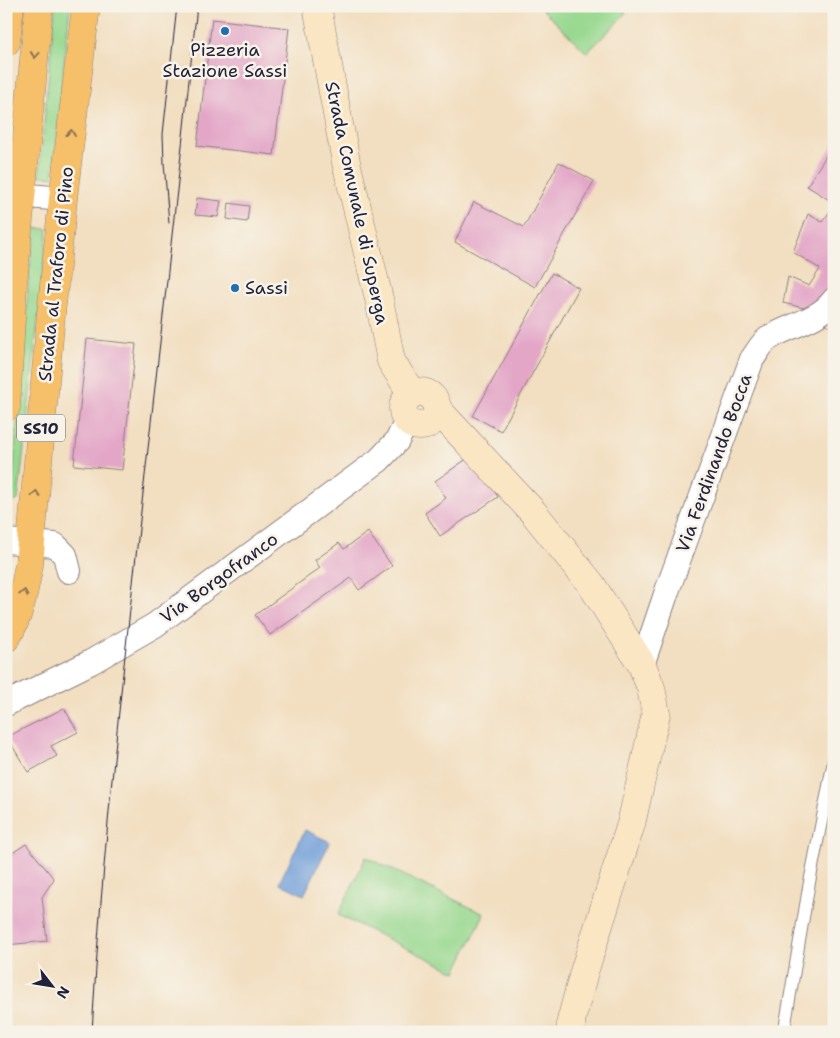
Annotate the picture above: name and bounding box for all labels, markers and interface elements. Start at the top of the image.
marker: Pizzeria Stazione Sassi [219,25,231,37]
place label: Pizzeria Stazione Sassi [163,38,287,83]
one-way arrow [29,51,40,59]
street label: Strada Comunale di Superga [319,79,395,327]
one-way arrow [65,129,76,137]
street label: Strada al Traforo di Pino [33,165,79,383]
place label: Sassi [245,276,288,300]
marker: Sassi [229,282,241,294]
street label: Via Ferdinando Bocca [670,370,758,556]
road number: SS10 [17,414,65,442]
one-way arrow [30,490,41,498]
street label: Via Borgofranco [155,527,283,629]
one-way arrow [18,588,29,597]
north arrow [28,960,78,1010]
text: N [53,983,74,1002]

